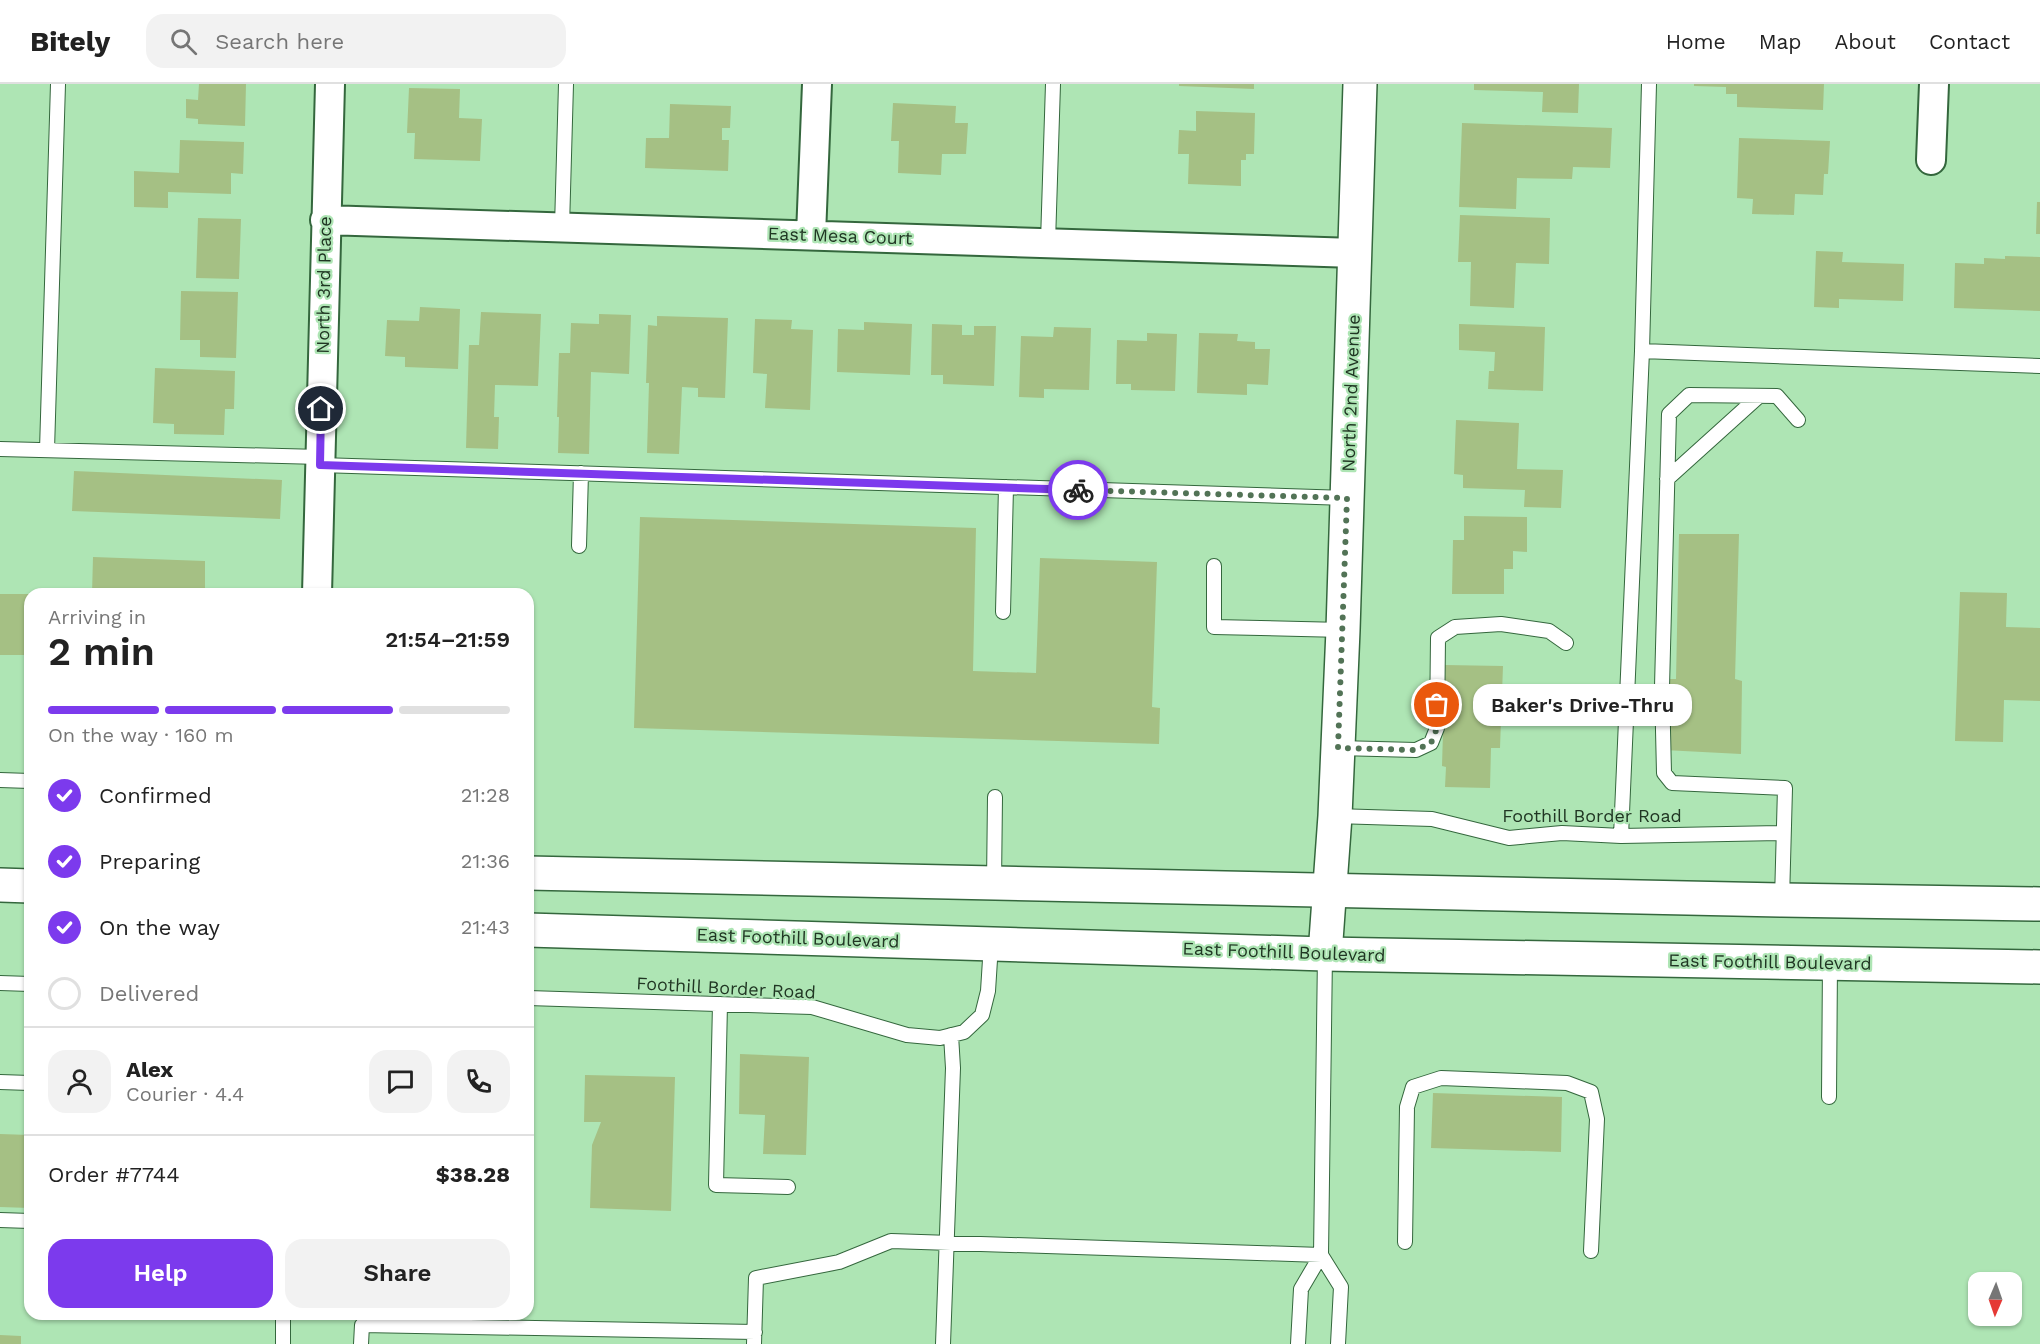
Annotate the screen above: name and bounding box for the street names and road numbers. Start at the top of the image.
street label: North 3rd Place [312,216,335,354]
street label: East Mesa Court [767,222,913,249]
street label: North 2nd Avenue [1337,314,1364,472]
street label: Foothill Border Road [1502,805,1682,826]
street label: East Foothill Boulevard [696,923,900,952]
street label: East Foothill Boulevard [1182,937,1386,966]
street label: East Foothill Boulevard [1668,949,1872,974]
street label: Foothill Border Road [636,972,816,1003]

